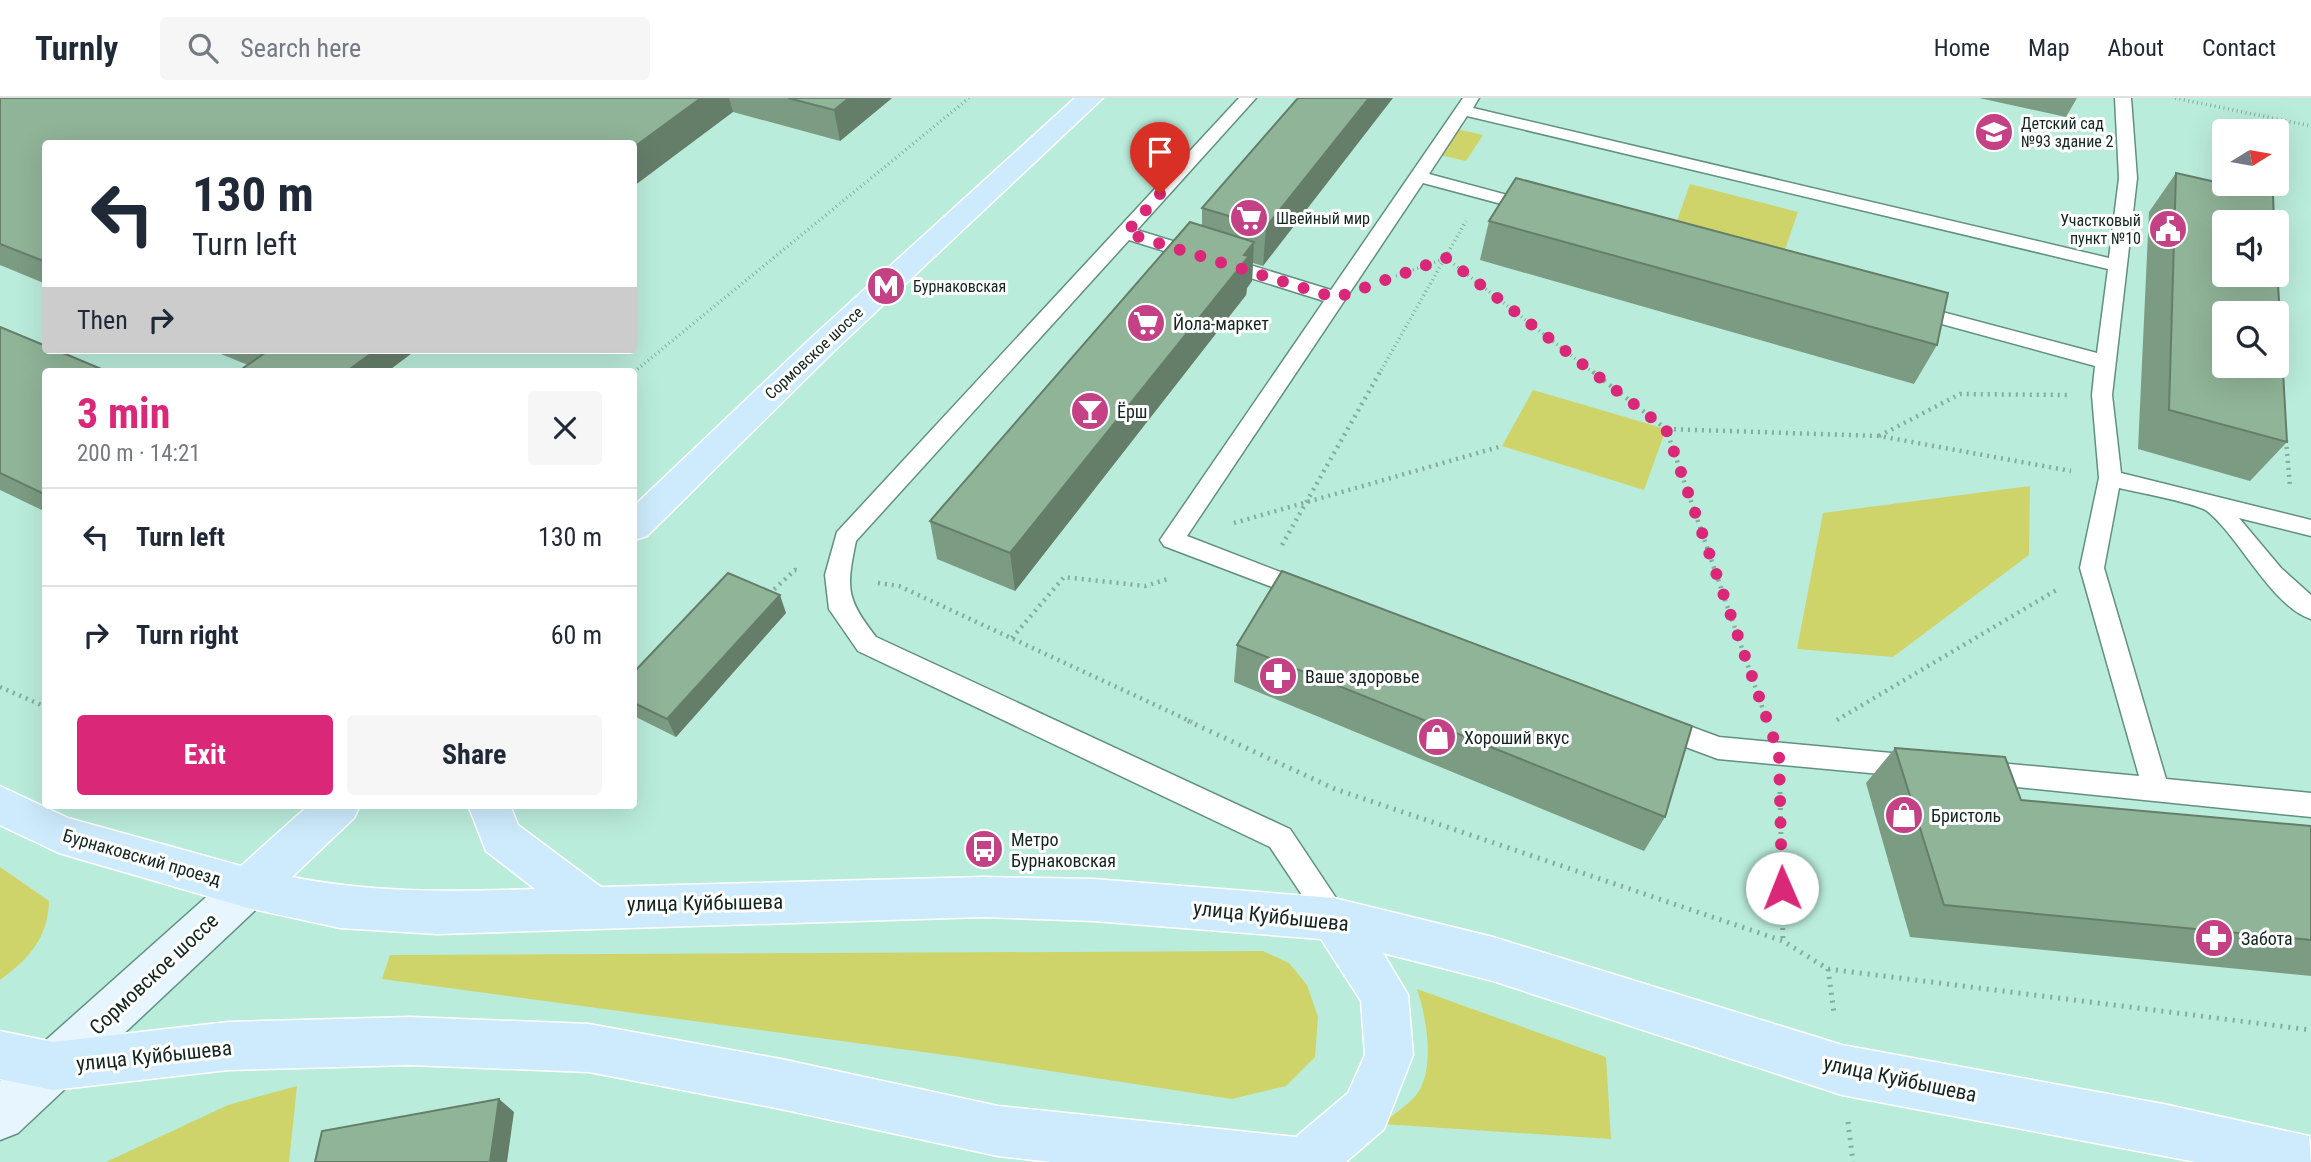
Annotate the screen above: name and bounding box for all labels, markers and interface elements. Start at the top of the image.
search box [160,17,650,80]
text: Turnly [35,29,118,68]
icon: search [184,29,222,67]
text: Search here [240,33,361,63]
text: Home [1934,34,1990,62]
text: Map [2028,34,2070,62]
text: About [2108,34,2164,62]
text: Contact [2202,34,2276,62]
school or university icon: Детский сад №93 здание 2 [1973,111,2015,153]
place label: Детский сад №93 здание 2 [2021,114,2114,151]
north arrow [2212,119,2289,196]
map controls [2212,119,2289,378]
pin [1130,122,1190,194]
icon: arrive [1141,133,1179,171]
text: 130 m [192,166,314,223]
icon: left [77,168,168,259]
supermarket icon: Швейный мир [1228,197,1270,239]
public building icon: Участковый пункт №10 [2147,208,2189,250]
place label: Швейный мир [1276,209,1370,228]
button: sound [2212,210,2289,287]
place label: Участковый пункт №10 [2060,211,2141,248]
text: Turn left [192,225,297,263]
metro station icon: Бурнаковская [865,265,907,307]
place label: Бурнаковская [913,277,1006,296]
icon: right [142,301,180,339]
button: search [2212,301,2289,378]
supermarket icon: Йола-маркет [1125,302,1167,344]
street label: Сормовское шоссе [761,303,867,403]
text: Then [77,305,128,335]
place label: Йола-маркет [1173,313,1269,334]
text: 3 min [77,389,170,438]
bar icon: Ёрш [1069,390,1111,432]
button: close [528,391,602,465]
place label: Ёрш [1117,401,1148,422]
text: 200 m · 14:21 [77,440,201,467]
icon: left [77,518,115,556]
text: Turn left [136,522,225,552]
text: 130 m [538,522,602,552]
icon: right [77,616,115,654]
text: Turn right [136,620,238,650]
text: 60 m [551,620,602,650]
pharmacy icon: Ваше здоровье [1257,655,1299,697]
place label: Ваше здоровье [1305,666,1419,687]
button: Exit [77,715,333,795]
button: Share [347,715,602,795]
shop icon: Хороший вкус [1416,716,1458,758]
place label: Хороший вкус [1464,727,1569,748]
shop icon: Бристоль [1883,794,1925,836]
place label: Бристоль [1931,805,2001,826]
street label: Бурнаковский проезд [61,824,224,890]
bus stop icon: Метро Бурнаковская [963,828,1005,870]
place label: Метро Бурнаковская [1011,829,1116,871]
position arrow [1745,851,1819,925]
street label: улица Куйбышева [627,890,783,916]
street label: улица Куйбышева [1192,896,1350,936]
street label: Сормовское шоссе [85,908,223,1040]
pharmacy icon: Забота [2193,917,2235,959]
place label: Забота [2241,928,2293,949]
street label: улица Куйбышева [75,1036,233,1076]
street label: улица Куйбышева [1821,1051,1979,1107]

